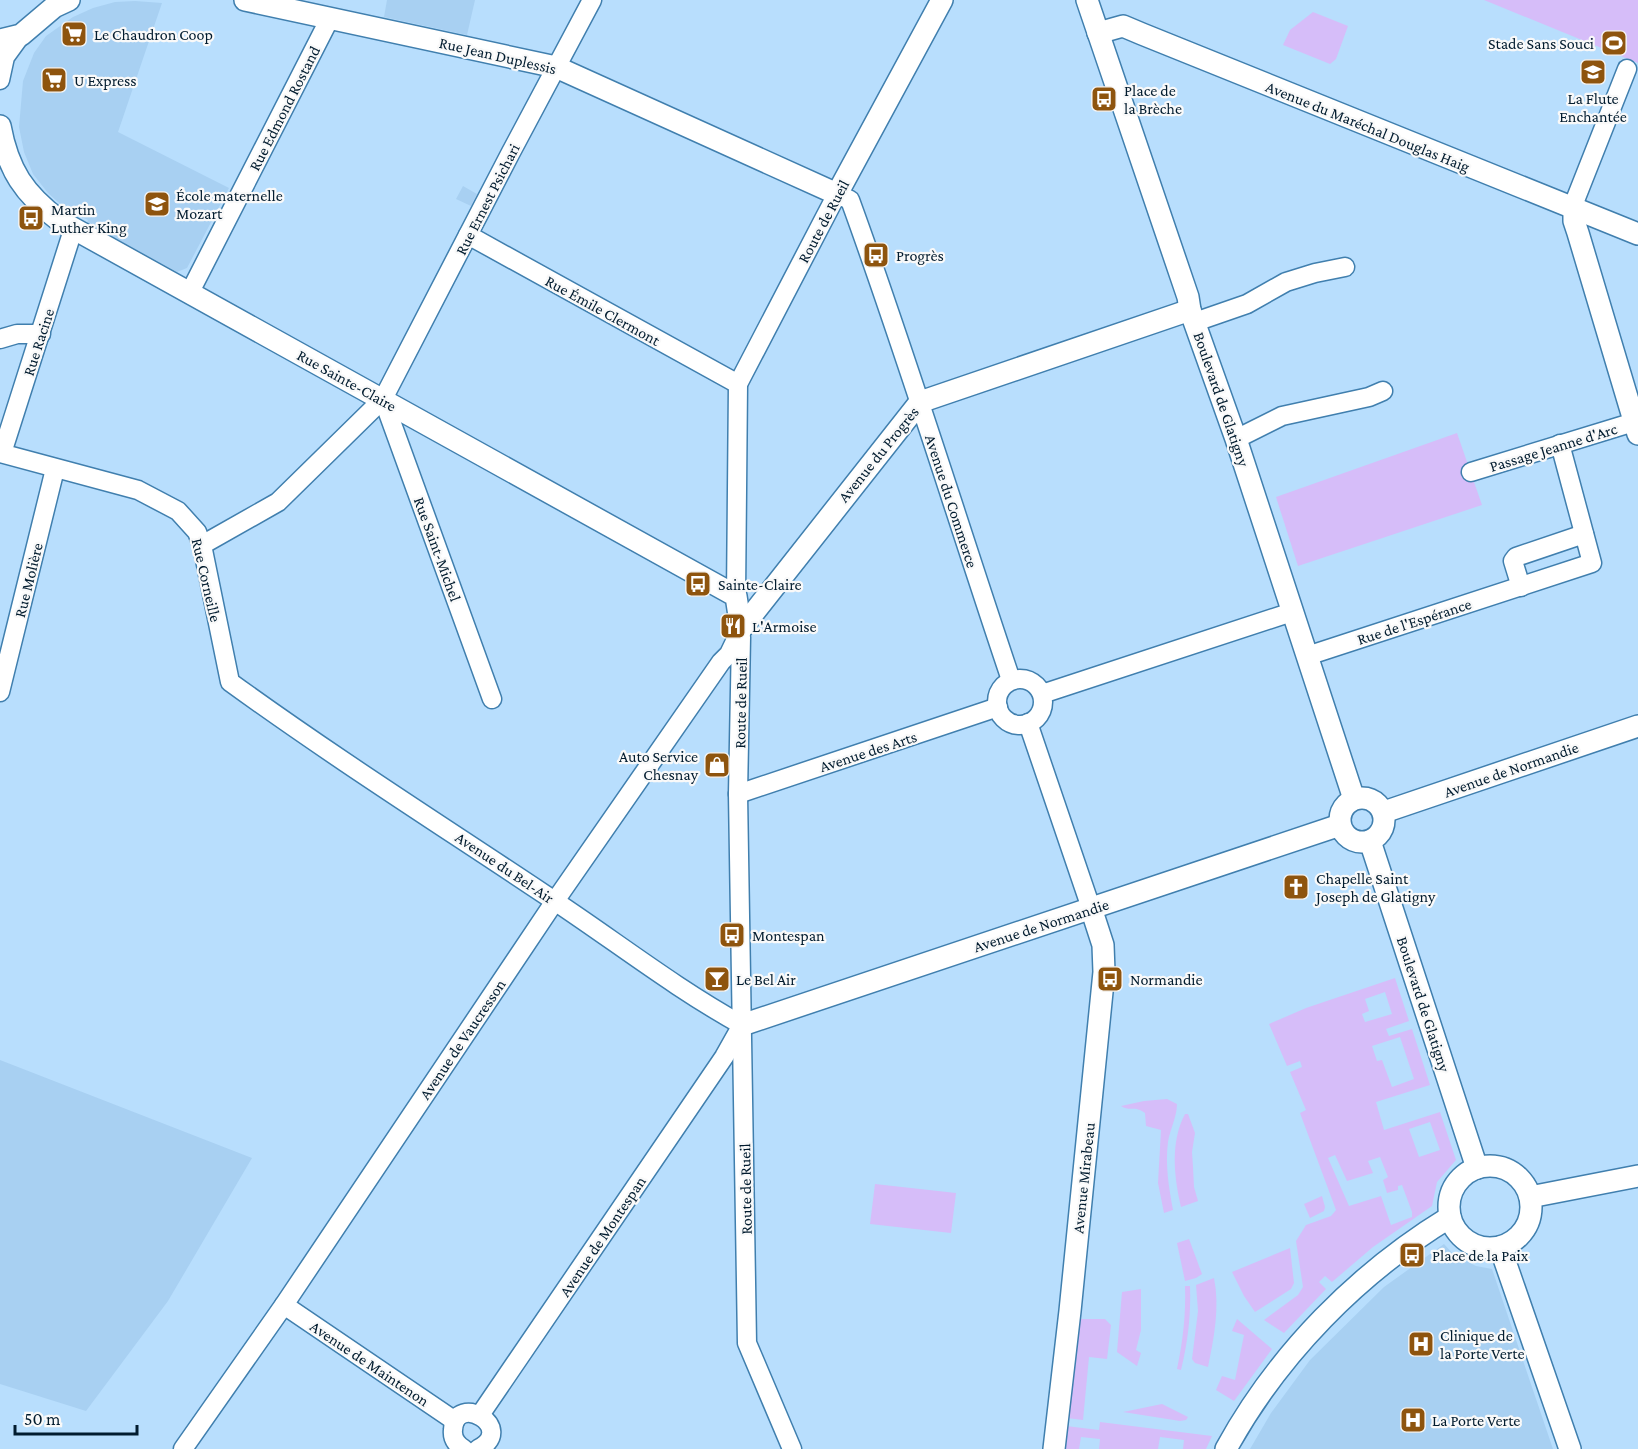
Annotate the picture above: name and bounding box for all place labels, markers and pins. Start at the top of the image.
supermarket icon: Le Chaudron Coop [59,19,89,49]
place label: Le Chaudron Coop [94,26,213,44]
sports icon: Stade Sans Souci [1599,28,1629,58]
place label: Stade Sans Souci [1488,35,1594,52]
school or university icon: La Flute Enchantée [1578,57,1608,87]
supermarket icon: U Express [39,65,69,95]
place label: U Express [74,72,137,90]
place label: Place de la Brèche [1124,82,1182,117]
bus stop icon: Place de la Brèche [1089,84,1119,114]
place label: La Flute Enchantée [1559,90,1627,125]
place label: École maternelle Mozart [176,187,283,222]
school or university icon: École maternelle Mozart [142,189,172,219]
place label: Martin Luther King [51,201,127,237]
bus stop icon: Martin Luther King [16,203,46,233]
bus stop icon: Progrès [861,240,891,270]
place label: Progrès [896,247,944,265]
bus stop icon: Sainte-Claire [683,569,713,599]
place label: Sainte-Claire [718,576,802,593]
restaurant icon: L'Armoise [718,611,748,641]
place label: L'Armoise [752,618,817,635]
place label: Auto Service Chesnay [619,748,699,784]
shop icon: Auto Service Chesnay [702,750,732,780]
place label: Chapelle Saint Joseph de Glatigny [1314,870,1436,906]
church icon: Chapelle Saint Joseph de Glatigny [1281,872,1311,902]
bus stop icon: Montespan [717,920,747,950]
place label: Montespan [752,927,825,945]
bar icon: Le Bel Air [702,964,732,994]
bus stop icon: Normandie [1095,964,1125,994]
place label: Le Bel Air [736,971,796,988]
place label: Normandie [1130,971,1203,988]
bus stop icon: Place de la Paix [1397,1240,1427,1270]
place label: Place de la Paix [1432,1247,1529,1264]
place label: Clinique de la Porte Verte [1440,1327,1525,1362]
hospital icon: Clinique de la Porte Verte [1406,1329,1436,1359]
hospital icon: La Porte Verte [1398,1405,1428,1435]
place label: La Porte Verte [1432,1412,1520,1429]

